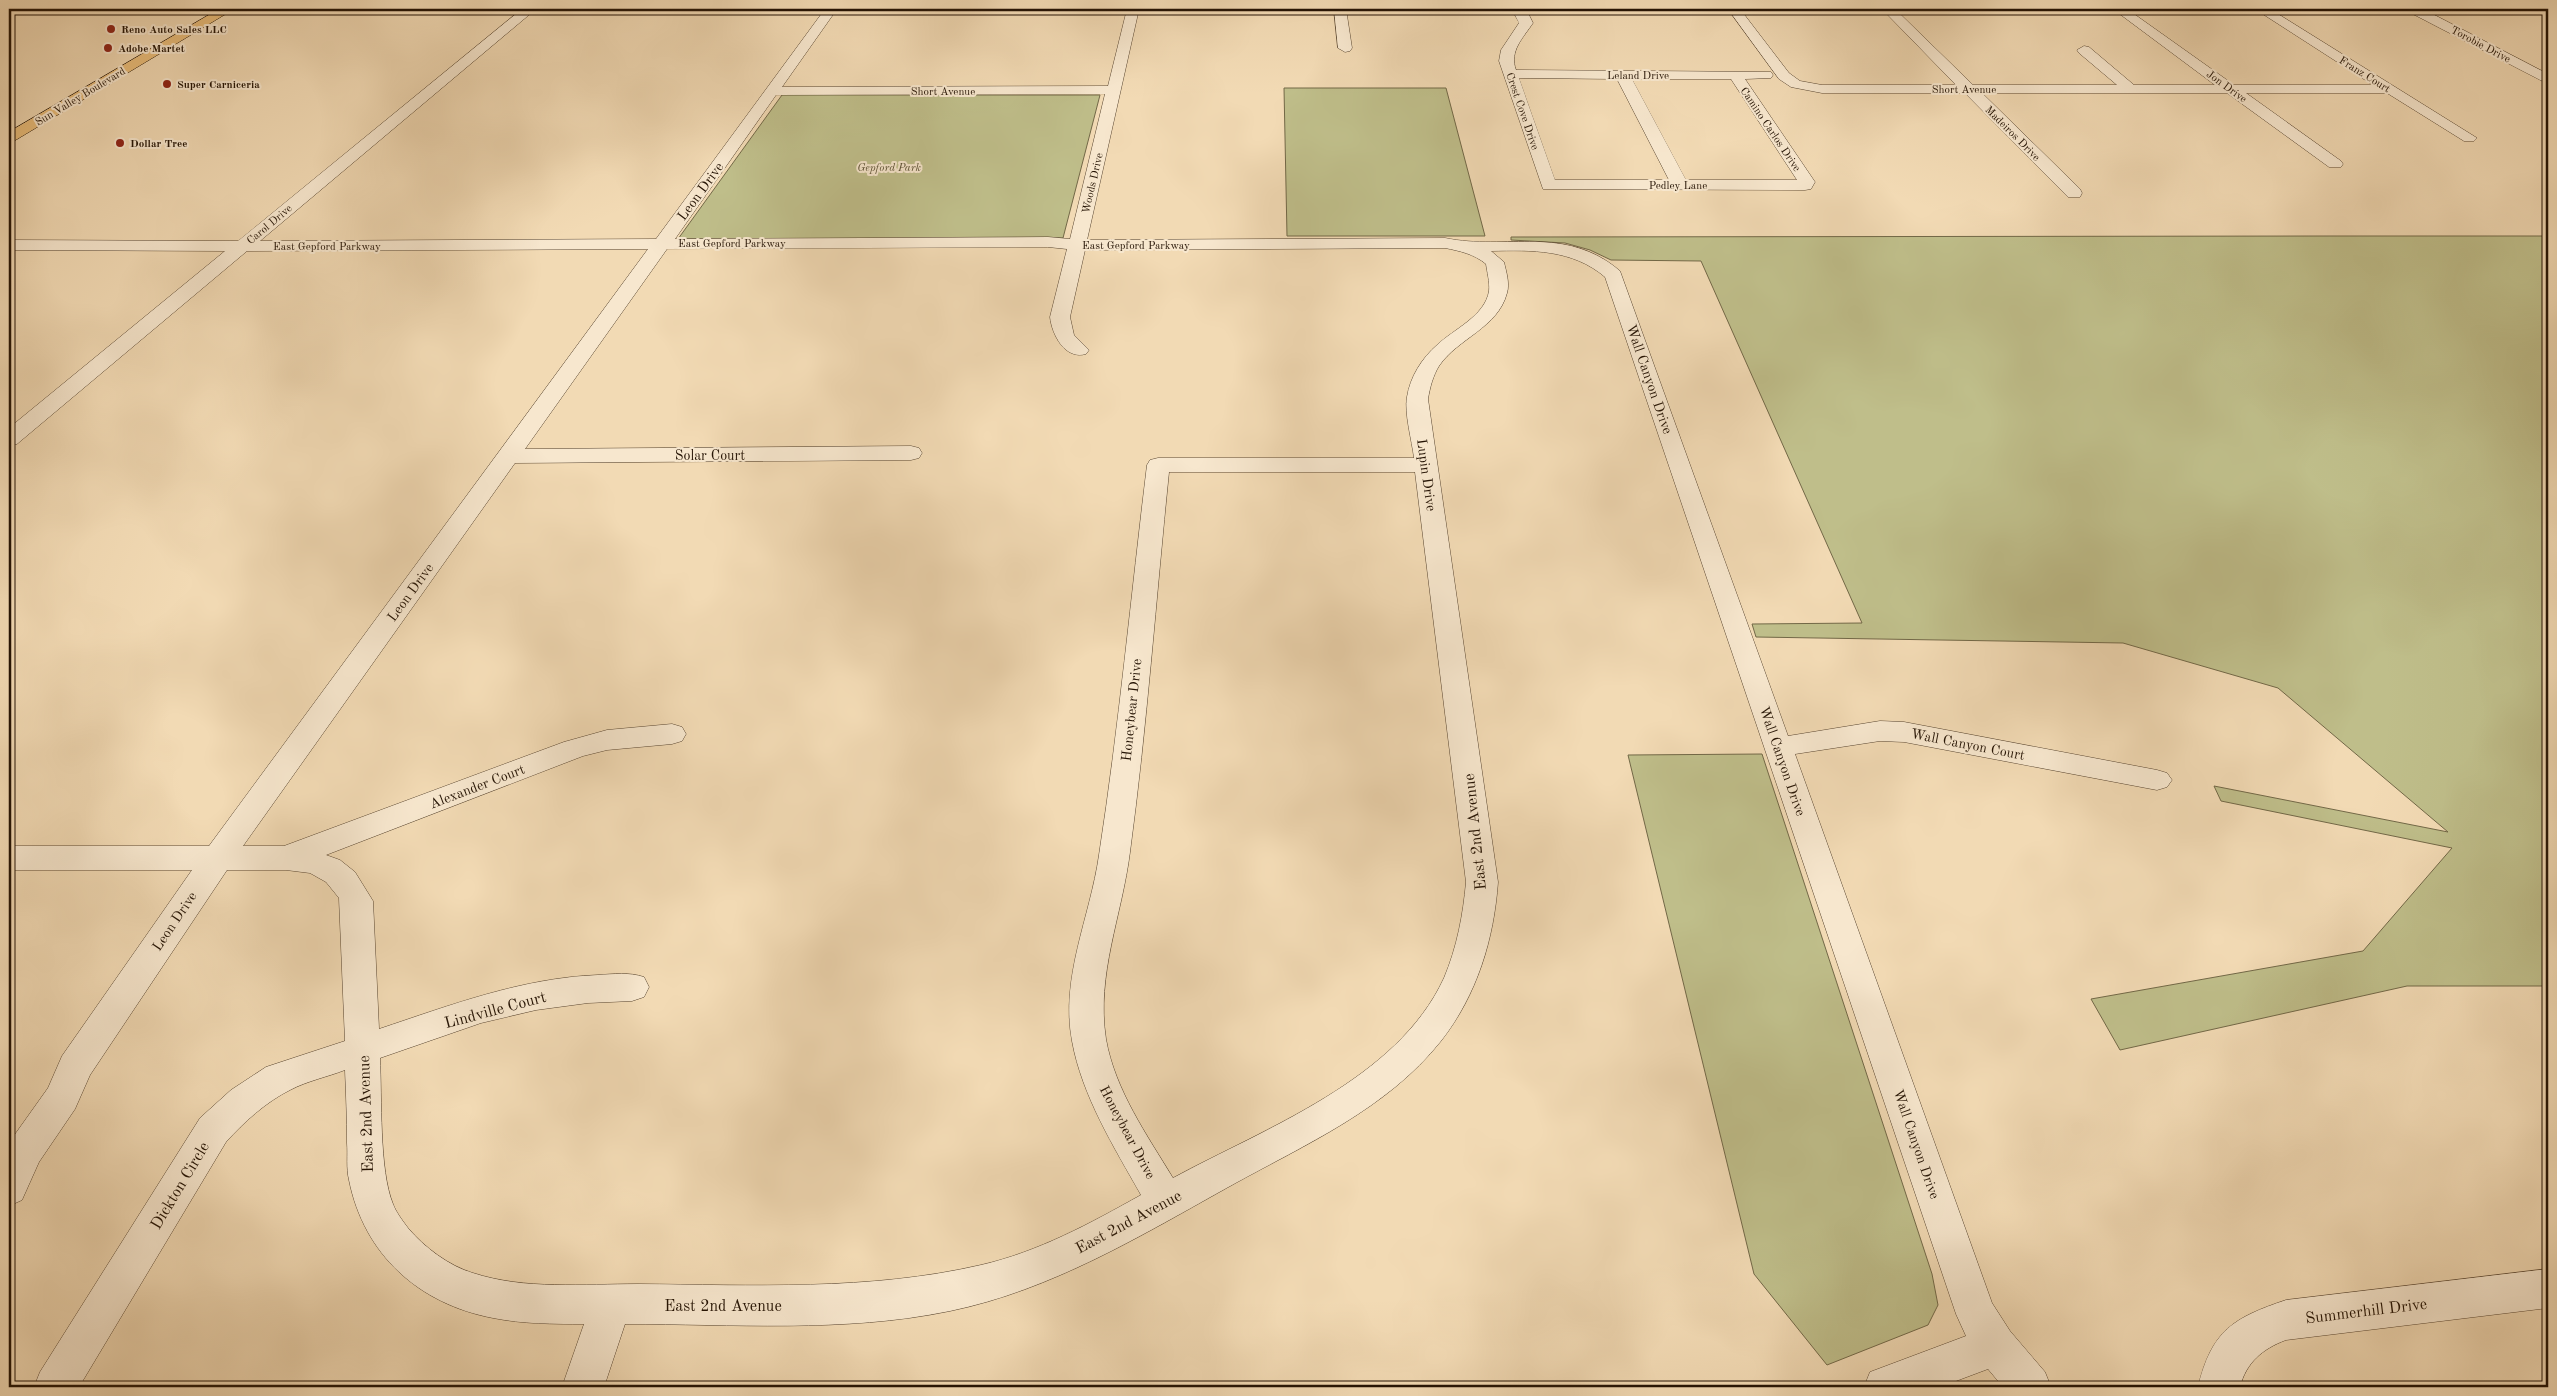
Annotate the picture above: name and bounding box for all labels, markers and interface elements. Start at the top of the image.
marker: Reno Auto Sales LLC [105,23,117,35]
place label: Reno Auto Sales LLC [121,25,227,36]
street label: Torobie Drive [2449,25,2512,66]
marker: Adobe Martet [102,42,114,54]
place label: Adobe Martet [118,44,185,55]
street label: Franz Court [2337,55,2392,95]
street label: Sun Valley Boulevard [34,66,128,128]
street label: Jon Drive [2204,69,2248,105]
street label: Crest Cove Drive [1503,71,1540,152]
street label: Leland Drive [1607,71,1669,82]
marker: Super Carniceria [161,78,173,90]
place label: Super Carniceria [177,80,260,91]
street label: Short Avenue [1932,85,1996,96]
street label: Camino Carlos Drive [1738,86,1802,174]
street label: Short Avenue [911,87,975,98]
street label: Madeiros Drive [1982,104,2042,164]
marker: Dollar Tree [114,137,126,149]
place label: Dollar Tree [130,139,187,150]
street label: Woods Drive [1081,152,1106,215]
street label: Leon Drive [675,160,726,223]
park label: Gepford Park [857,163,921,174]
street label: Pedley Lane [1649,181,1707,192]
street label: Carol Drive [245,203,295,247]
street label: East Gepford Parkway [678,239,786,250]
street label: East Gepford Parkway [1082,241,1190,252]
street label: East Gepford Parkway [273,242,381,253]
street label: Wall Canyon Drive [1624,323,1674,436]
street label: Lupin Drive [1414,438,1438,512]
street label: Solar Court [675,449,745,463]
street label: Leon Drive [385,561,436,624]
street label: Honeybear Drive [1120,658,1144,762]
street label: Wall Canyon Drive [1757,705,1807,818]
street label: Wall Canyon Court [1910,727,2026,763]
street label: Alexander Court [428,762,527,811]
street label: East 2nd Avenue [1462,773,1490,891]
street label: Leon Drive [150,890,200,954]
street label: Lindville Court [443,990,549,1032]
street label: East 2nd Avenue [357,1055,377,1173]
street label: Honeybear Drive [1097,1084,1158,1181]
street label: Wall Canyon Drive [1891,1088,1941,1201]
street label: Dickton Circle [148,1139,213,1233]
street label: East 2nd Avenue [1073,1188,1185,1257]
street label: Summerhill Drive [2305,1297,2428,1327]
street label: East 2nd Avenue [664,1299,782,1315]

